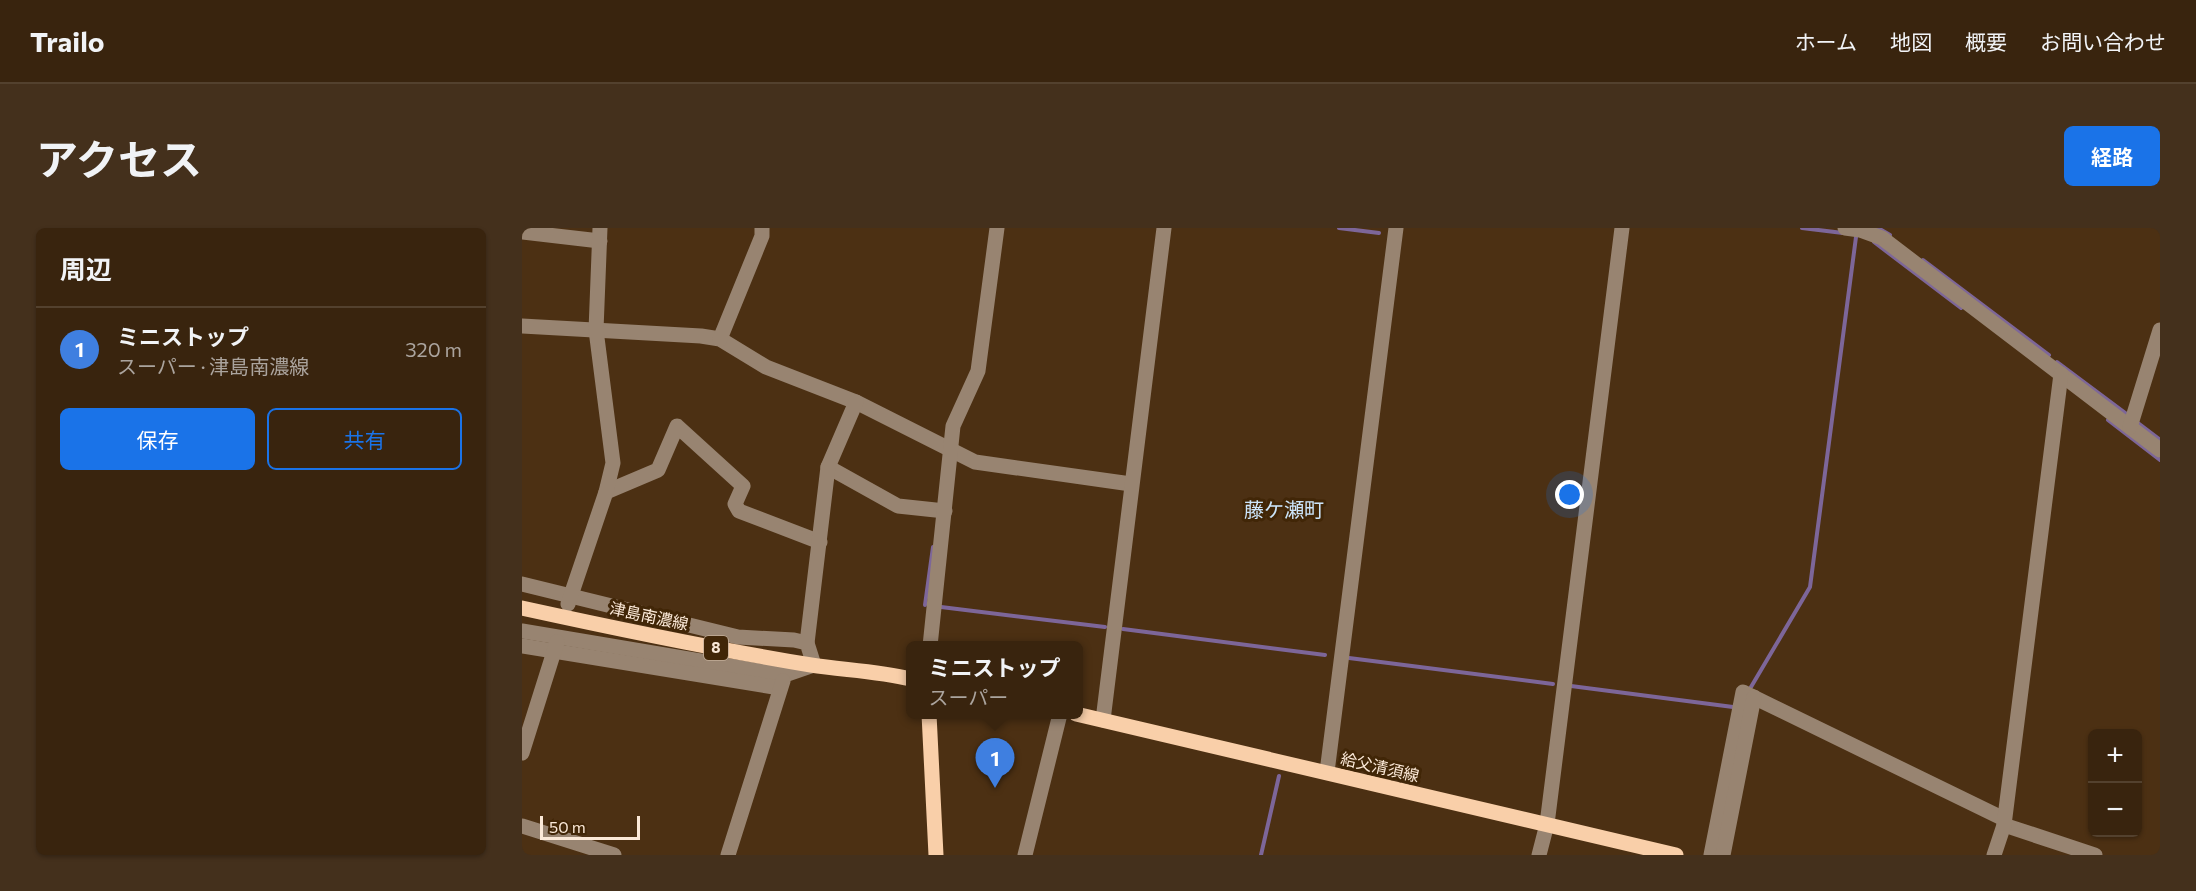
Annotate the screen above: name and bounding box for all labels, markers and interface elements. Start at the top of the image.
text: Trailo [30,24,105,58]
text: ホーム [1795,29,1857,54]
text: 地図 [1890,29,1932,54]
text: 概要 [1965,29,2007,54]
text: お問い合わせ [2040,29,2166,54]
button: 経路 [2064,126,2160,186]
text: アクセス [36,132,202,184]
text: 周辺 [60,253,112,284]
text: ミニストップ [117,323,249,350]
text: 1 [75,337,84,361]
text: 320 m [405,337,462,361]
text: スーパー · 津島南濃線 [117,354,309,378]
button: 保存 [60,408,255,470]
button: 共有 [267,408,462,470]
your location [1555,480,1584,509]
district label: 藤ケ瀬町 [1244,497,1324,521]
street label: 津島南濃線 [608,598,690,633]
road number: 8 [704,636,728,660]
popup [906,641,1083,719]
text: ミニストップ [928,654,1061,681]
text: スーパー [928,685,1008,709]
map controls [2088,729,2142,837]
button: + [2088,729,2142,783]
pin: 1 [976,738,1014,788]
street label: 給父清須線 [1339,748,1421,785]
button: − [2088,783,2142,837]
scale bar [540,813,640,840]
text: 50 m [549,817,586,836]

